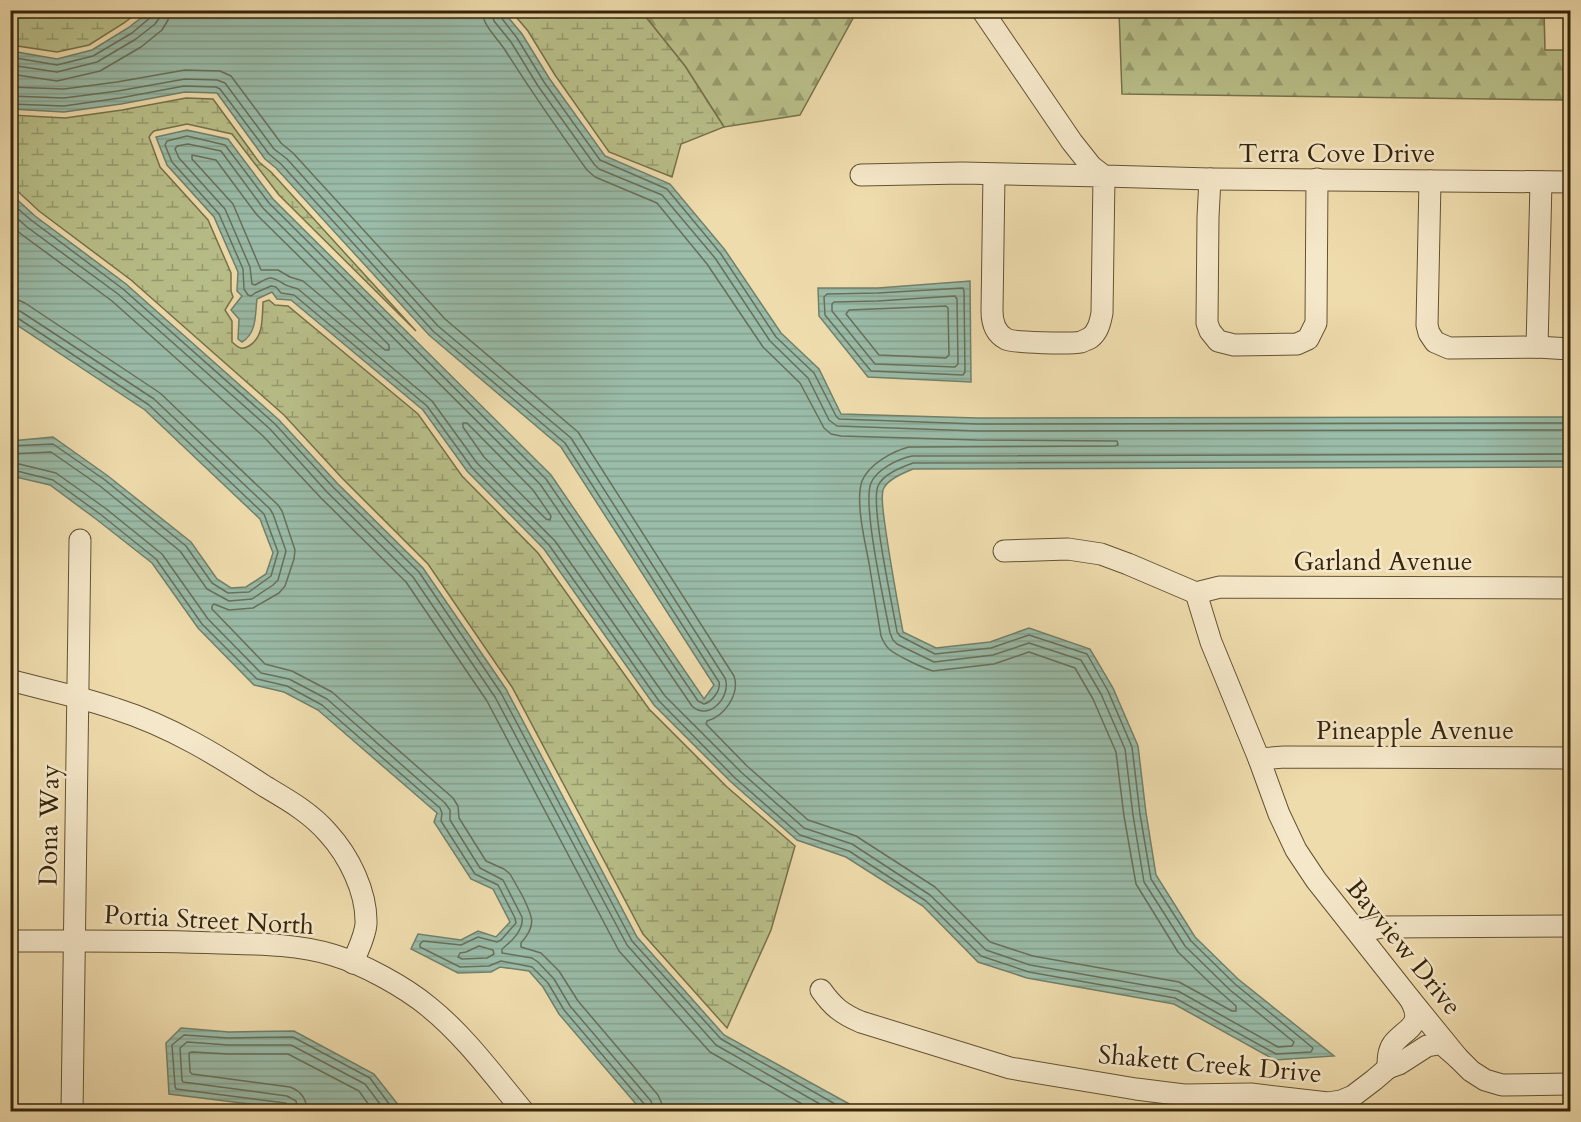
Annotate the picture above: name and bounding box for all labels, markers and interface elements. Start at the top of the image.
street label: Terra Cove Drive [1239,136,1435,171]
street label: Garland Avenue [1293,544,1473,579]
street label: Pineapple Avenue [1316,713,1514,748]
street label: Dona Way [30,764,68,886]
street label: Bayview Drive [1338,872,1470,1022]
street label: Portia Street North [103,897,315,943]
street label: Shakett Creek Drive [1097,1037,1323,1091]

